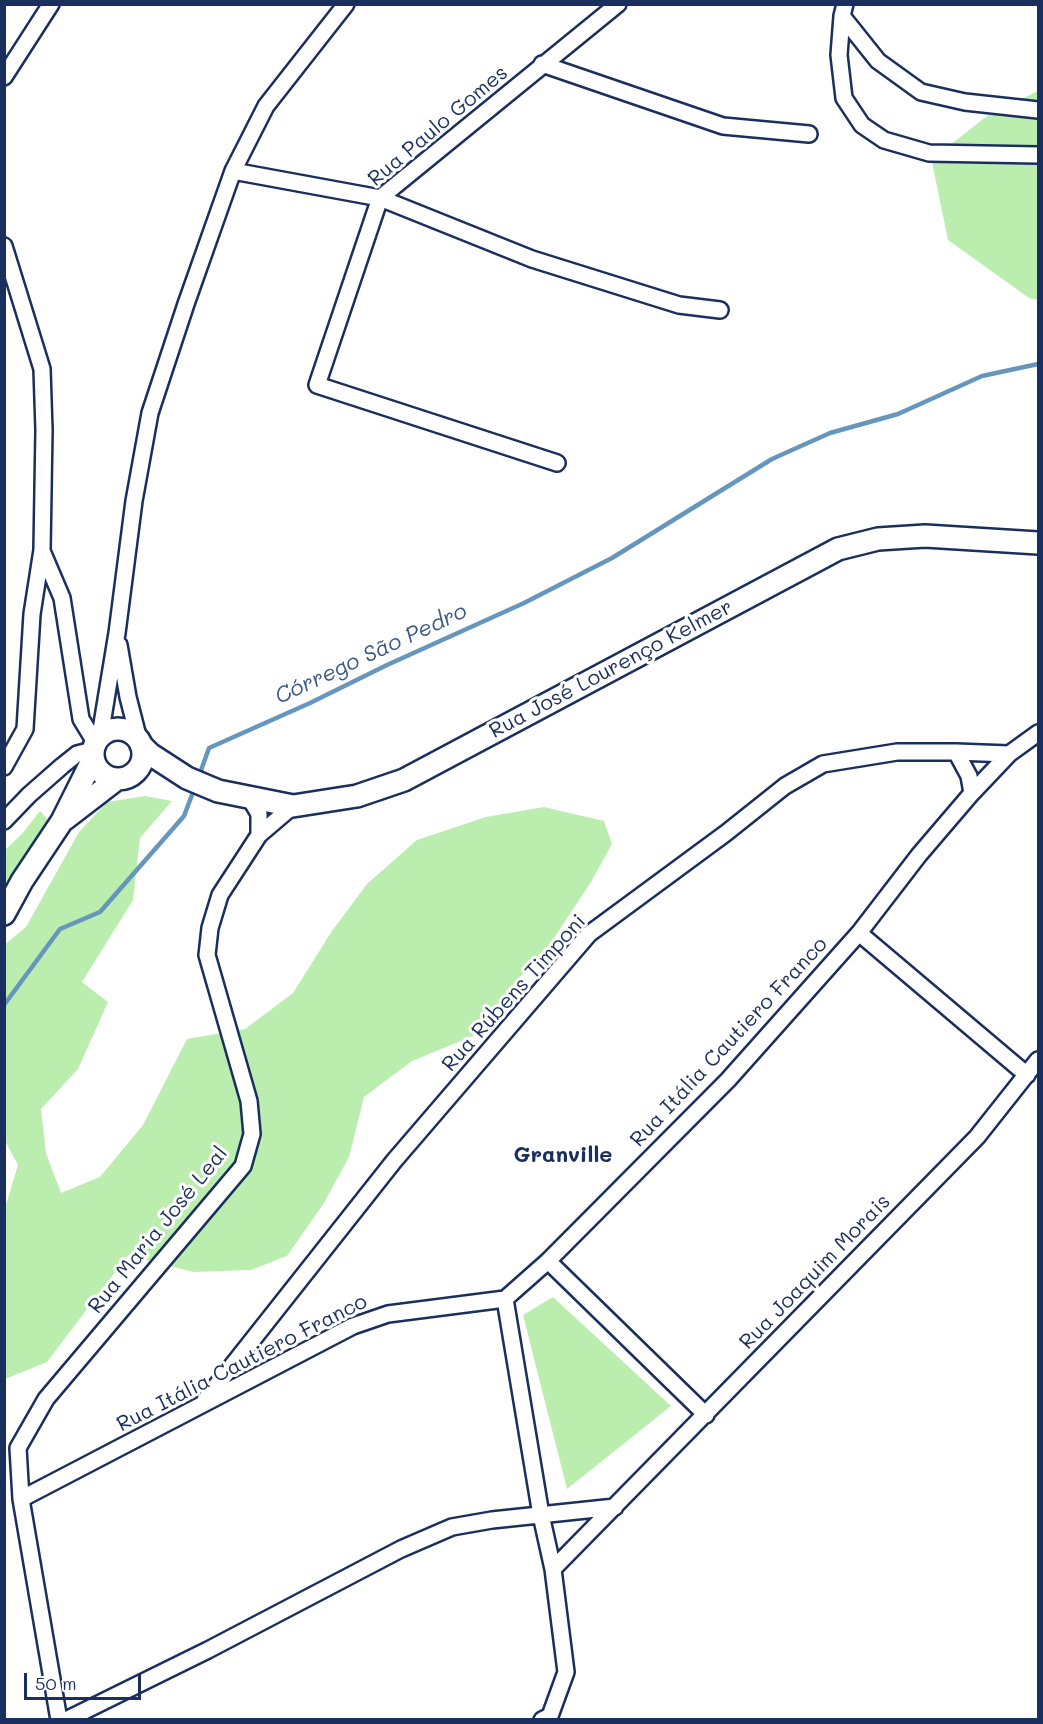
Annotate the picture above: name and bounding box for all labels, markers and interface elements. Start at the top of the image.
street label: Rua Paulo Gomes [363,60,513,192]
street label: Rua José Lourenço Kelmer [485,594,737,744]
water label: Córrego São Pedro [271,598,471,710]
street label: Rua Rúbens Timponi [437,909,591,1077]
street label: Rua Itália Cautiero Franco [625,932,833,1152]
street label: Rua Maria José Leal [83,1141,233,1319]
district label: Granville [514,1142,612,1168]
street label: Rua Joaquim Morais [734,1189,896,1355]
street label: Rua Itália Cautiero Franco [113,1289,371,1437]
scale bar [27,1661,144,1699]
text: 50 m [35,1671,77,1695]

